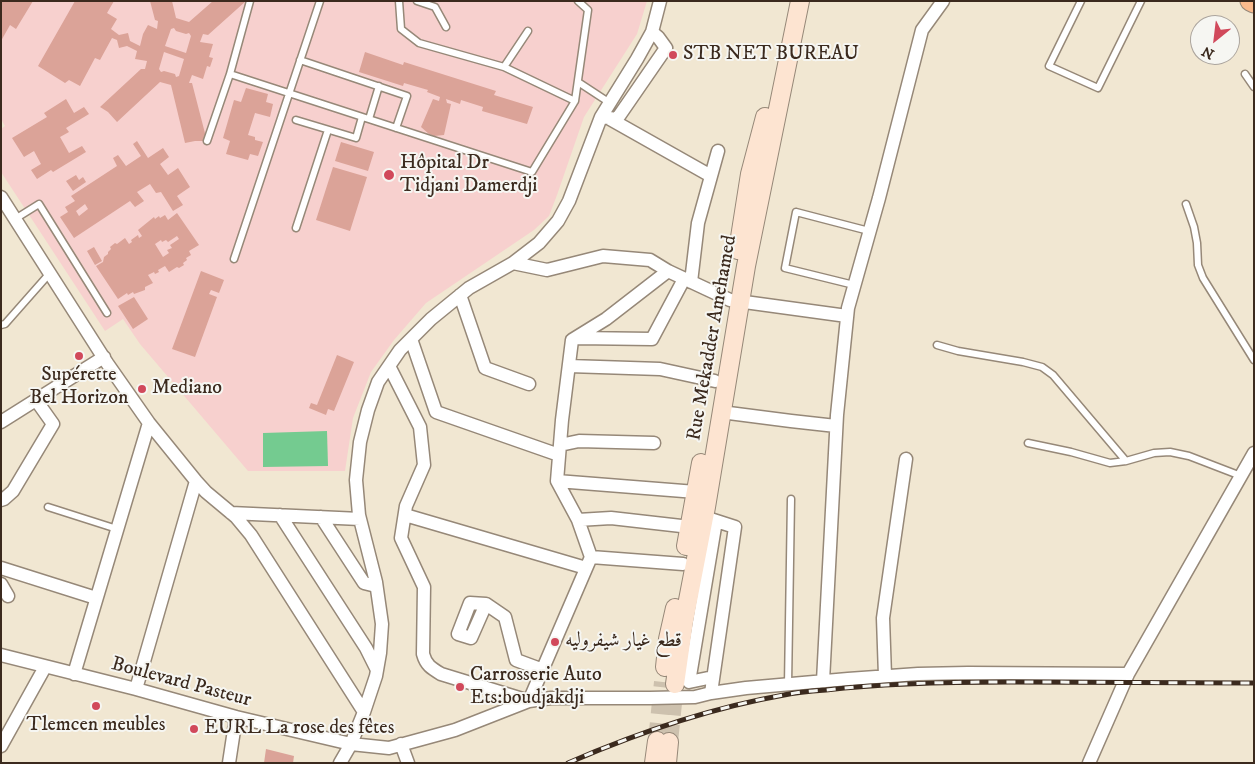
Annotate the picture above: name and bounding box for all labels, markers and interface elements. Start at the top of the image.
north arrow [1190,15,1240,65]
text: N [1199,42,1218,63]
place label: STB NET BUREAU [683,43,859,67]
marker: STB NET BUREAU [667,49,679,61]
place label: Hôpital Dr Tidjani Damerdji [400,152,537,199]
marker: Hôpital Dr Tidjani Damerdji [382,168,396,182]
street label: Rue Mekadder Amehamed [683,233,743,443]
marker: Supérette Bel Horizon [73,350,85,362]
place label: Supérette Bel Horizon [30,364,128,411]
place label: Mediano [152,377,222,401]
marker: Mediano [136,383,148,395]
place label: قطع غيار شيفروليه [565,630,682,654]
marker: قطع غيار شيفروليه [549,636,561,648]
street label: Boulevard Pasteur [108,653,254,713]
place label: Carrosserie Auto Ets:boudjakdji [470,664,602,711]
marker: Carrosserie Auto Ets:boudjakdji [454,681,466,693]
marker: Tlemcen meubles [90,700,102,712]
place label: Tlemcen meubles [26,714,166,738]
place label: EURL La rose des fêtes [204,717,394,741]
marker: EURL La rose des fêtes [188,723,200,735]

